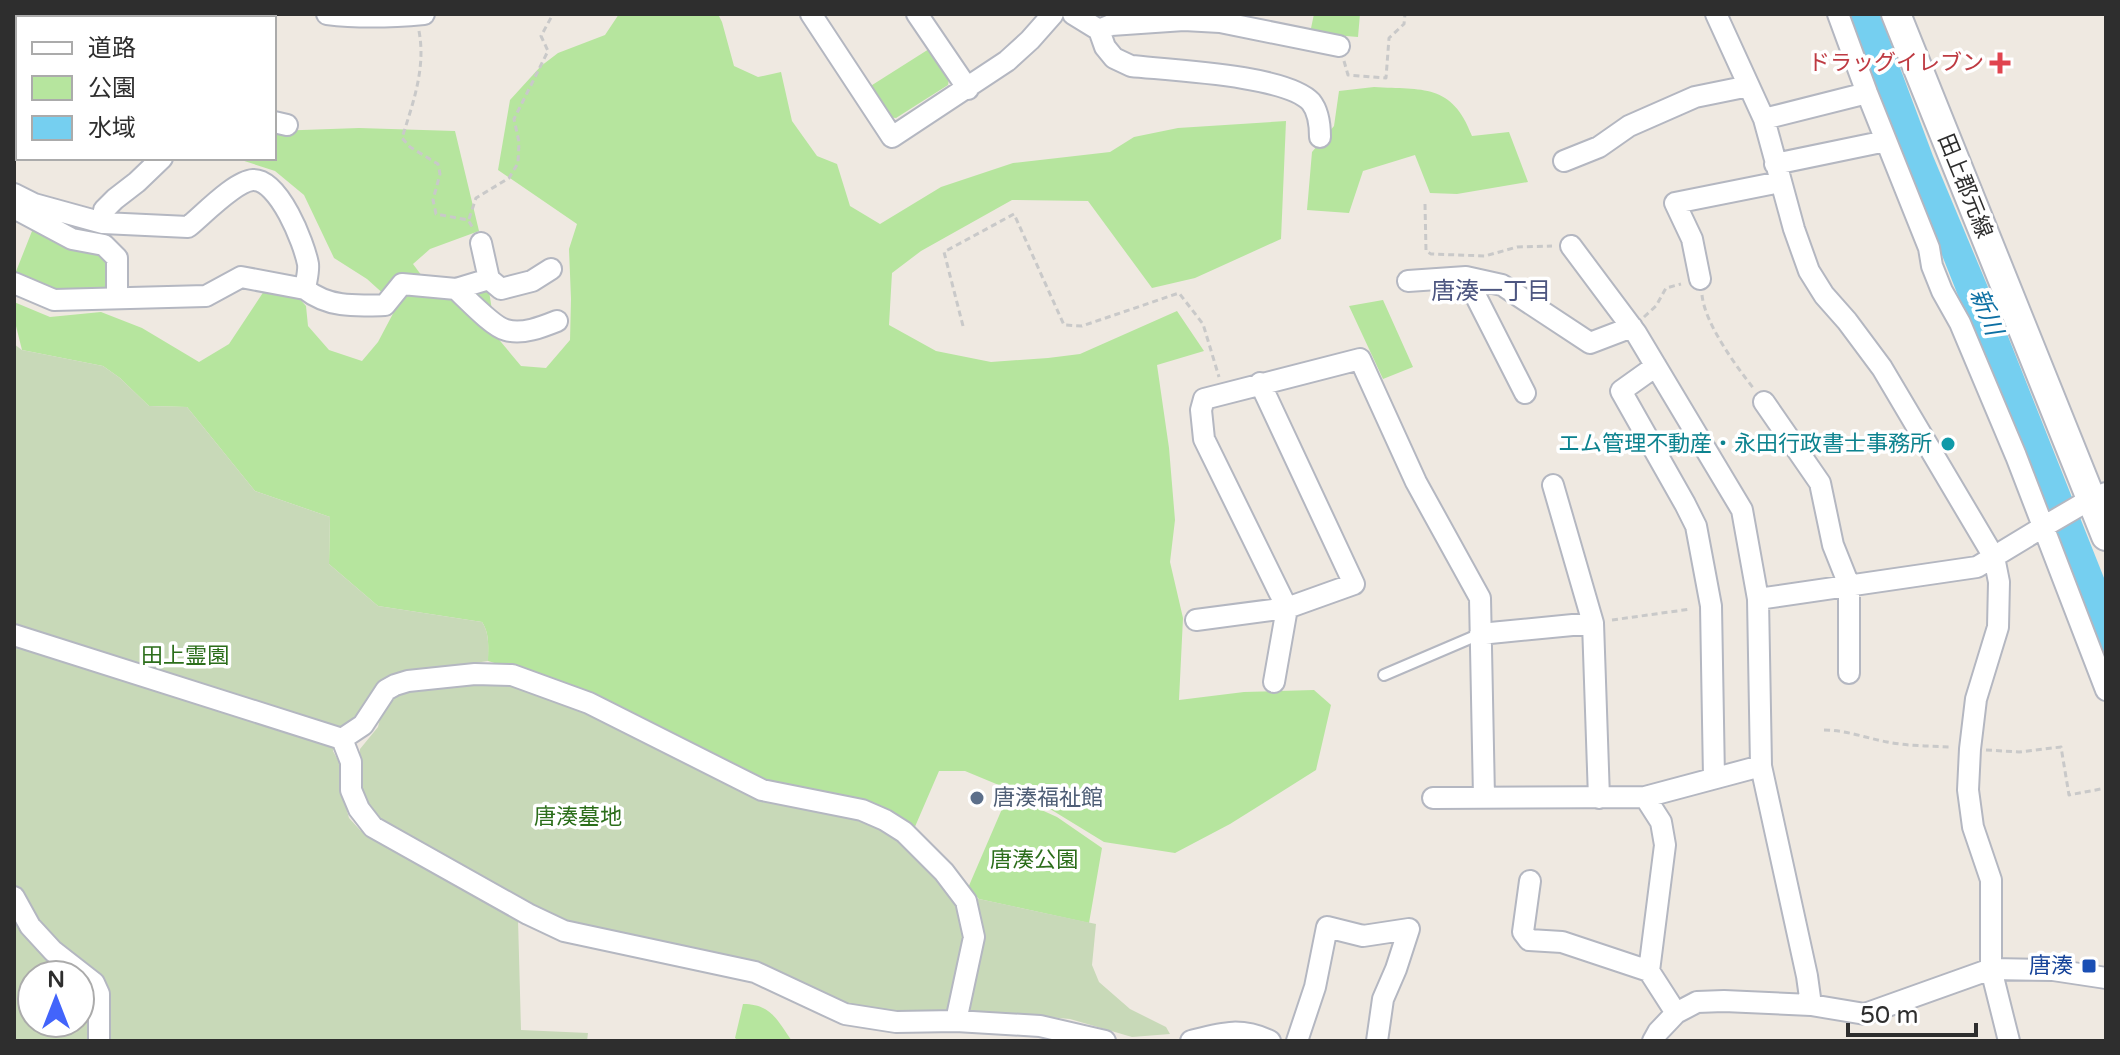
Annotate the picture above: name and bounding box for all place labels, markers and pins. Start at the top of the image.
place label: ドラッグイレブン [1808,50,1984,76]
marker: ドラッグイレブン [1991,54,2009,72]
place label: エム管理不動産・永田行政書士事務所 [1558,431,1932,457]
marker: エム管理不動産・永田行政書士事務所 [1939,435,1957,453]
place label: 唐湊福祉館 [993,785,1103,811]
marker: 唐湊福祉館 [968,789,986,807]
place label: 唐湊 [2029,953,2073,979]
marker: 唐湊 [2080,957,2098,975]

